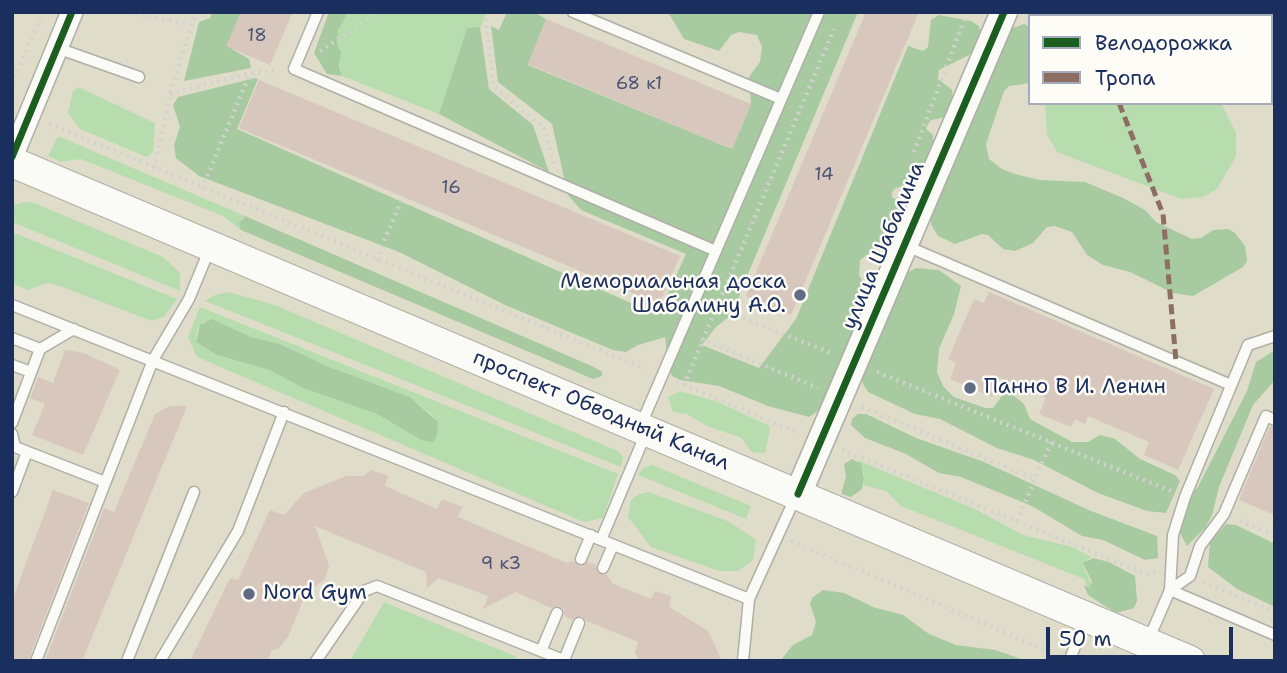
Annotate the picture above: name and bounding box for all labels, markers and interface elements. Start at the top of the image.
legend [1028,14,1273,105]
house number: 18 [247,25,267,47]
text: Велодорожка [1095,29,1232,57]
text: Тропа [1095,64,1155,92]
house number: 68 к1 [616,73,662,95]
street label: улица Шабалина [837,158,931,334]
house number: 14 [814,164,834,186]
house number: 16 [441,177,461,199]
place label: Мемориальная доска Шабалину А.О. [560,270,786,320]
marker: Мемориальная доска Шабалину А.О. [792,287,808,303]
street label: проспект Обводный Канал [469,345,733,477]
place label: Панно В И. Ленин [984,375,1166,401]
marker: Панно В И. Ленин [962,380,978,396]
house number: 9 к3 [481,553,521,575]
place label: Nord Gym [263,581,367,607]
marker: Nord Gym [241,586,257,602]
scale bar [1049,614,1236,658]
text: 50 m [1059,625,1112,653]

